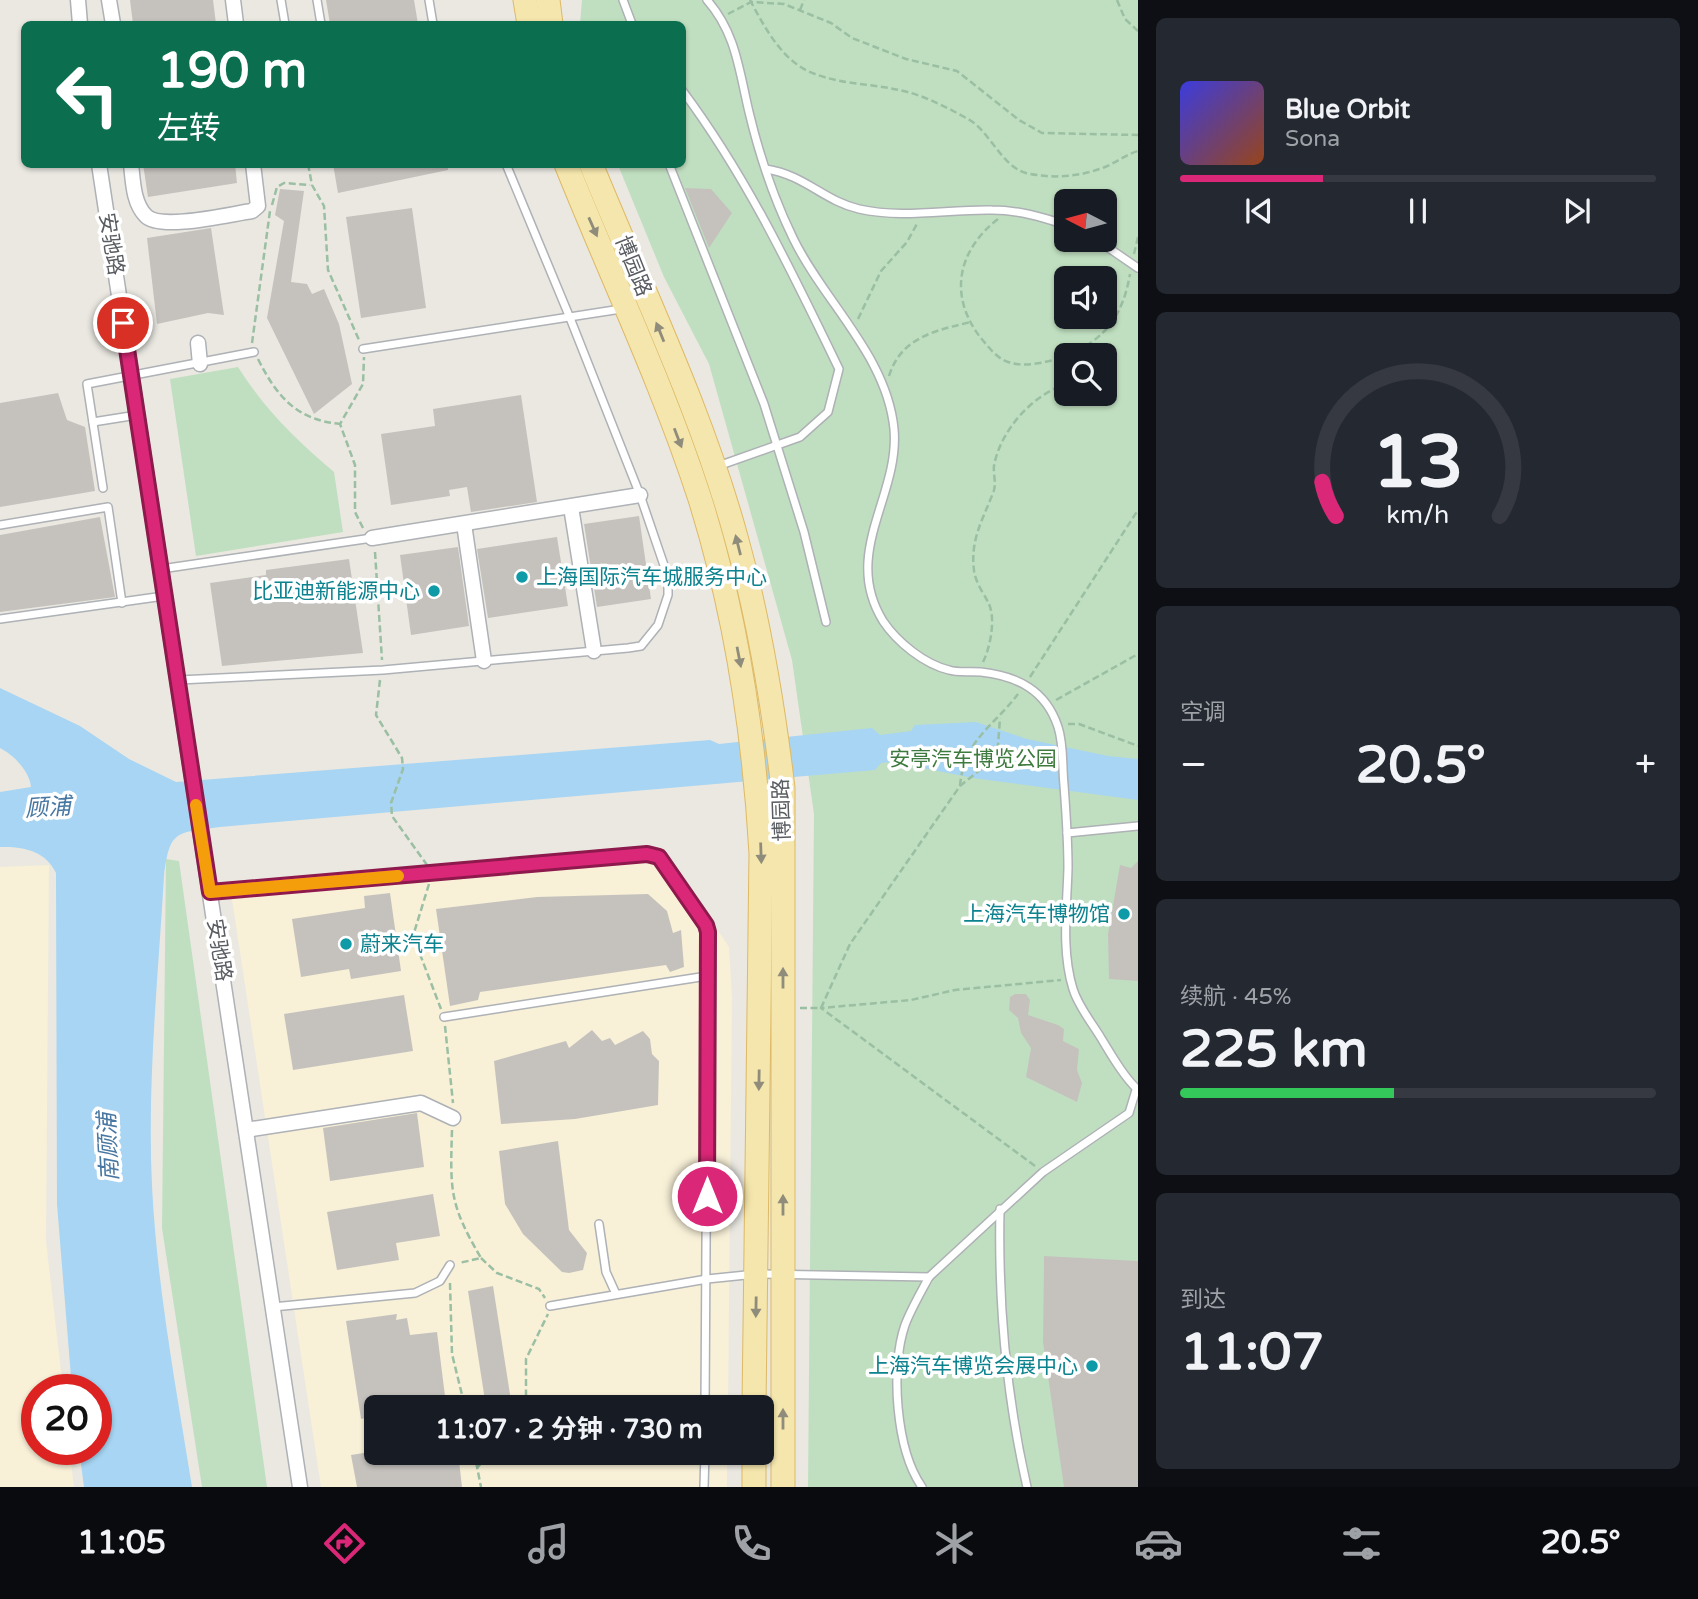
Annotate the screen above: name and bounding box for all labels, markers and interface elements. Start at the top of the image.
text: 190 m [157,42,307,101]
icon: left [42,49,133,140]
text: Blue Orbit [1285,94,1410,125]
text: 左转 [157,110,221,148]
text: Sona [1285,125,1340,153]
north arrow [1054,189,1116,252]
map controls [1054,189,1117,406]
icon: previous [1240,192,1278,230]
icon: pause [1399,192,1437,230]
icon: next [1558,192,1596,230]
street label: 安驰路 [94,211,128,277]
one-way arrow [587,217,598,238]
street label: 博园路 [610,232,656,300]
button: sound [1054,266,1117,329]
pin [93,293,153,353]
icon: arrive [104,304,142,342]
one-way arrow [654,321,665,342]
button: search [1054,343,1117,406]
text: 13 [1372,419,1464,507]
one-way arrow [673,428,684,449]
text: km/h [1387,499,1449,529]
one-way arrow [732,534,743,556]
place label: 上海国际汽车城服务中心 [536,565,767,590]
marker: 上海国际汽车城服务中心 [514,569,530,585]
place label: 比亚迪新能源中心 [252,579,420,604]
marker: 比亚迪新能源中心 [426,583,442,599]
one-way arrow [734,646,745,668]
text: 空调 [1180,699,1226,727]
text: 20.5° [1356,734,1486,797]
text: − [1180,742,1207,788]
text: + [1635,742,1656,788]
park label: 安亭汽车博览公园 [889,747,1057,772]
street label: 博园路 [768,778,796,842]
water label: 顾浦 [24,792,76,824]
one-way arrow [756,842,767,864]
place label: 上海汽车博物馆 [963,902,1110,927]
marker: 上海汽车博物馆 [1116,906,1132,922]
street label: 安驰路 [202,917,236,983]
place label: 蔚来汽车 [360,932,444,957]
marker: 蔚来汽车 [338,936,354,952]
one-way arrow [777,966,789,988]
text: 续航 · 45% [1180,983,1292,1011]
text: 225 km [1180,1018,1368,1081]
one-way arrow [754,1069,765,1091]
water label: 南顾浦 [93,1108,125,1182]
position arrow [670,1159,744,1233]
one-way arrow [777,1194,789,1216]
text: 到达 [1180,1286,1226,1314]
one-way arrow [750,1297,762,1319]
text: 11:07 [1180,1321,1324,1384]
place label: 上海汽车博览会展中心 [868,1354,1078,1379]
marker: 上海汽车博览会展中心 [1084,1358,1100,1374]
speed limit sign: 20 [21,1374,112,1465]
one-way arrow [777,1408,789,1430]
text: 11:07 · 2 分钟 · 730 m [435,1414,703,1445]
icon: directions [320,1519,369,1568]
icon: music [524,1519,573,1568]
icon: phone [727,1519,776,1568]
icon: climate [930,1519,979,1568]
icon: car [1134,1519,1183,1568]
icon: filters [1337,1519,1386,1568]
text: 11:05 [77,1524,166,1562]
text: 20.5° [1541,1524,1621,1562]

